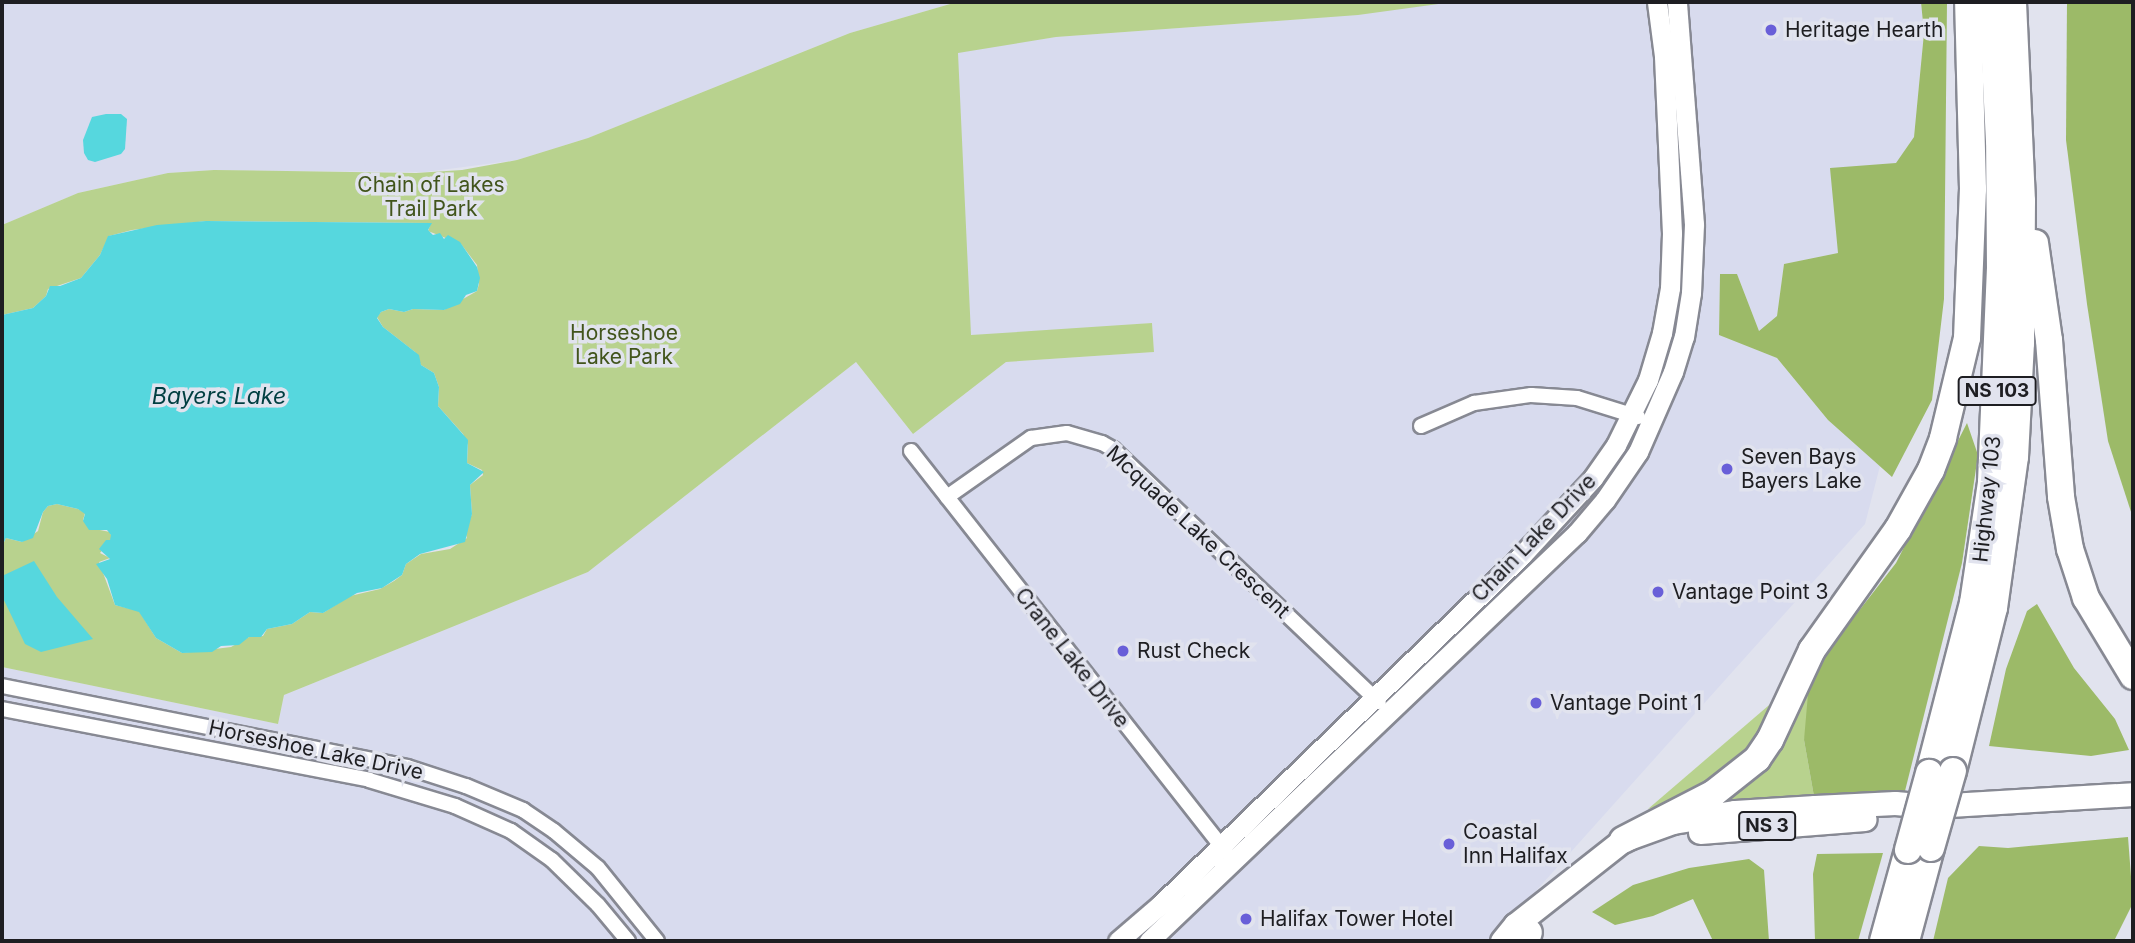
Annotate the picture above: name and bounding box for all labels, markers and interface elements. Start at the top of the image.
place label: Heritage Hearth [1785,17,1943,43]
marker: Heritage Hearth [1763,22,1779,38]
park label: Chain of Lakes Trail Park [357,172,505,222]
park label: Horseshoe Lake Park [570,320,678,370]
road number: NS 103 [1957,376,2037,406]
water label: Bayers Lake [152,382,286,410]
street label: Highway 103 [1968,434,2006,564]
street label: Mcquade Lake Crescent [1101,440,1295,624]
place label: Seven Bays Bayers Lake [1741,444,1862,494]
marker: Seven Bays Bayers Lake [1719,461,1735,477]
street label: Chain Lake Drive [1467,469,1601,607]
place label: Vantage Point 3 [1672,579,1829,605]
street label: Crane Lake Drive [1010,583,1134,733]
marker: Vantage Point 3 [1650,584,1666,600]
place label: Rust Check [1137,638,1250,664]
marker: Rust Check [1115,643,1131,659]
place label: Vantage Point 1 [1550,690,1702,716]
marker: Vantage Point 1 [1528,695,1544,711]
street label: Horseshoe Lake Drive [206,715,426,785]
road number: NS 3 [1737,810,1797,842]
place label: Coastal Inn Halifax [1463,819,1568,869]
marker: Coastal Inn Halifax [1441,836,1457,852]
place label: Halifax Tower Hotel [1260,906,1453,932]
marker: Halifax Tower Hotel [1238,911,1254,927]

